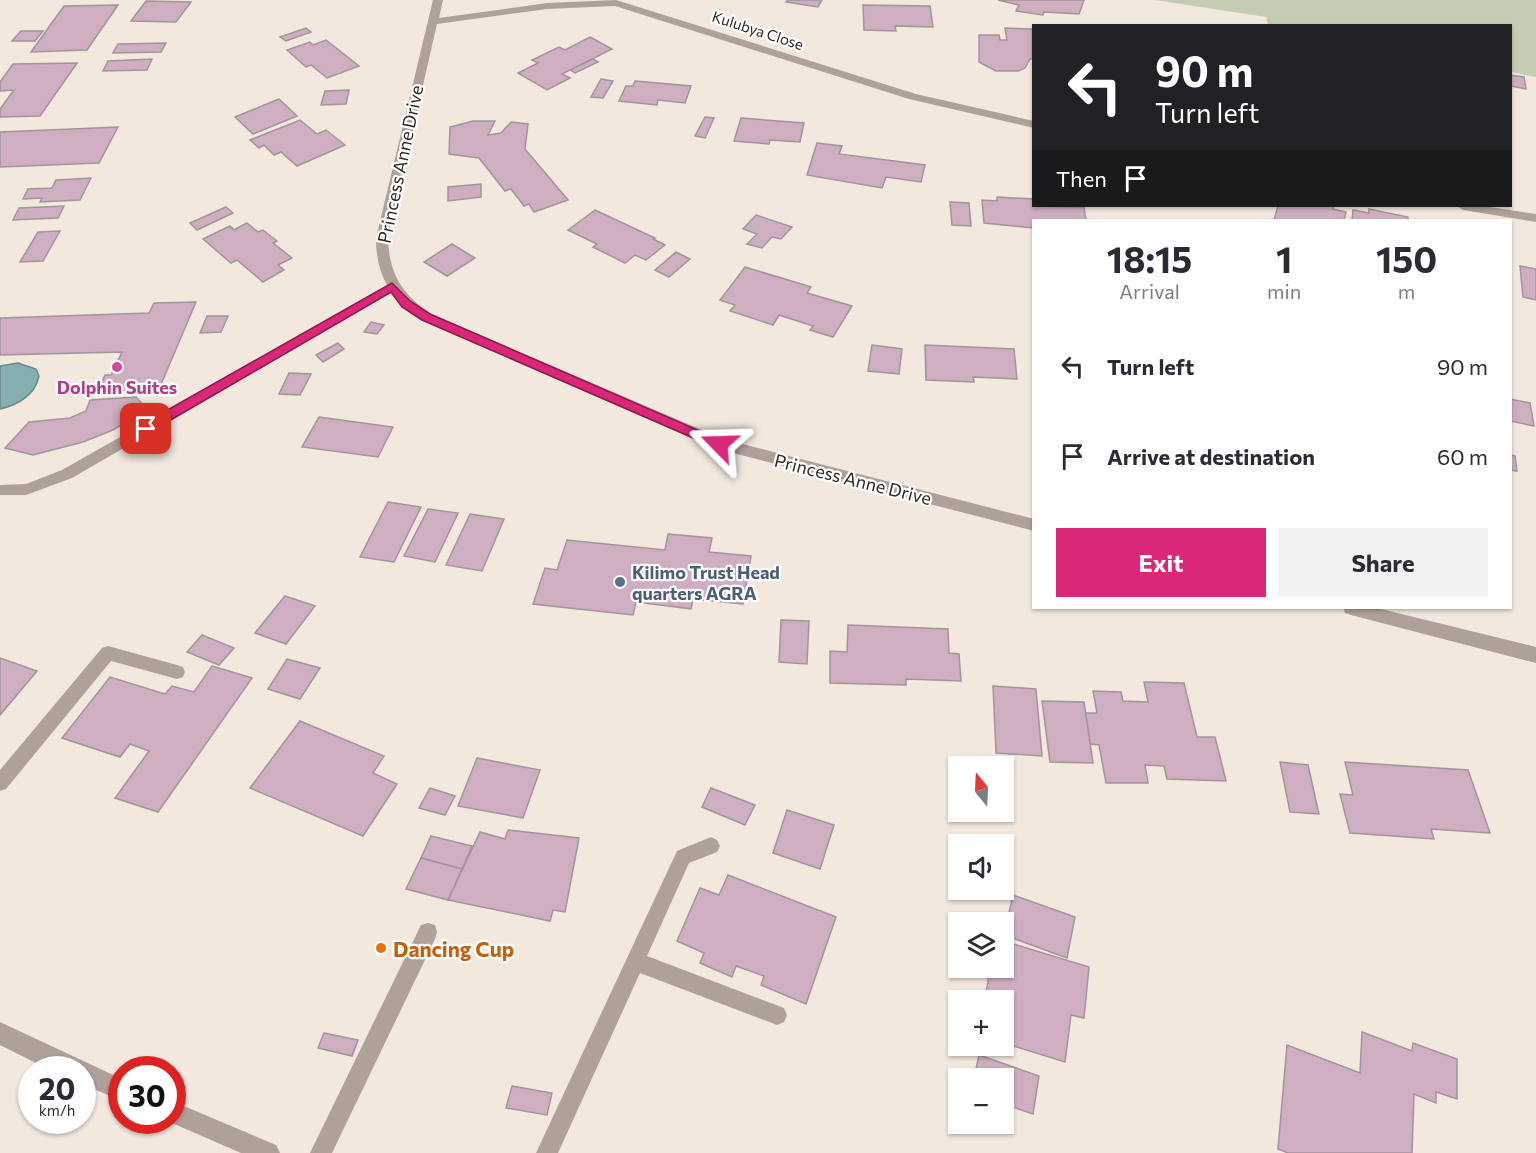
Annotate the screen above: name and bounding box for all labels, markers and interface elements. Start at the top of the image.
street label: Kulubya Close [710,7,806,53]
text: 90 m [1155,44,1254,96]
icon: left [1056,48,1134,126]
street label: Princess Anne Drive [372,83,428,245]
text: Turn left [1155,96,1259,129]
icon: arrive [1119,162,1152,195]
text: Then [1056,165,1107,192]
text: 18:15 [1107,236,1192,280]
text: 1 [1276,236,1292,280]
text: 150 [1376,236,1437,280]
text: Arrival [1119,279,1180,303]
text: min [1267,279,1301,303]
text: m [1398,279,1415,303]
icon: left [1056,350,1089,383]
text: Turn left [1107,353,1194,380]
text: 90 m [1437,353,1488,380]
marker: Dolphin Suites [110,360,124,374]
place label: Dolphin Suites [57,376,177,398]
pin [120,403,171,454]
icon: arrive [129,412,162,445]
position arrow [687,412,751,476]
icon: arrive [1056,440,1089,473]
text: Arrive at destination [1107,443,1315,470]
text: 60 m [1437,443,1488,470]
street label: Princess Anne Drive [772,449,934,509]
button: Exit [1056,528,1266,597]
button: Share [1278,528,1488,597]
place label: Kilimo Trust Head quarters AGRA [632,561,780,604]
marker: Kilimo Trust Head quarters AGRA [613,575,627,589]
north arrow [948,756,1014,822]
map controls [948,756,1014,1134]
button: sound [948,834,1014,900]
button: layers [948,912,1014,978]
place label: Dancing Cup [393,936,514,961]
marker: Dancing Cup [374,941,388,955]
button: + [948,990,1014,1056]
speed limit sign: 30 [108,1056,186,1134]
button: − [948,1068,1014,1134]
text: 20 [39,1069,75,1106]
text: km/h [39,1101,75,1119]

